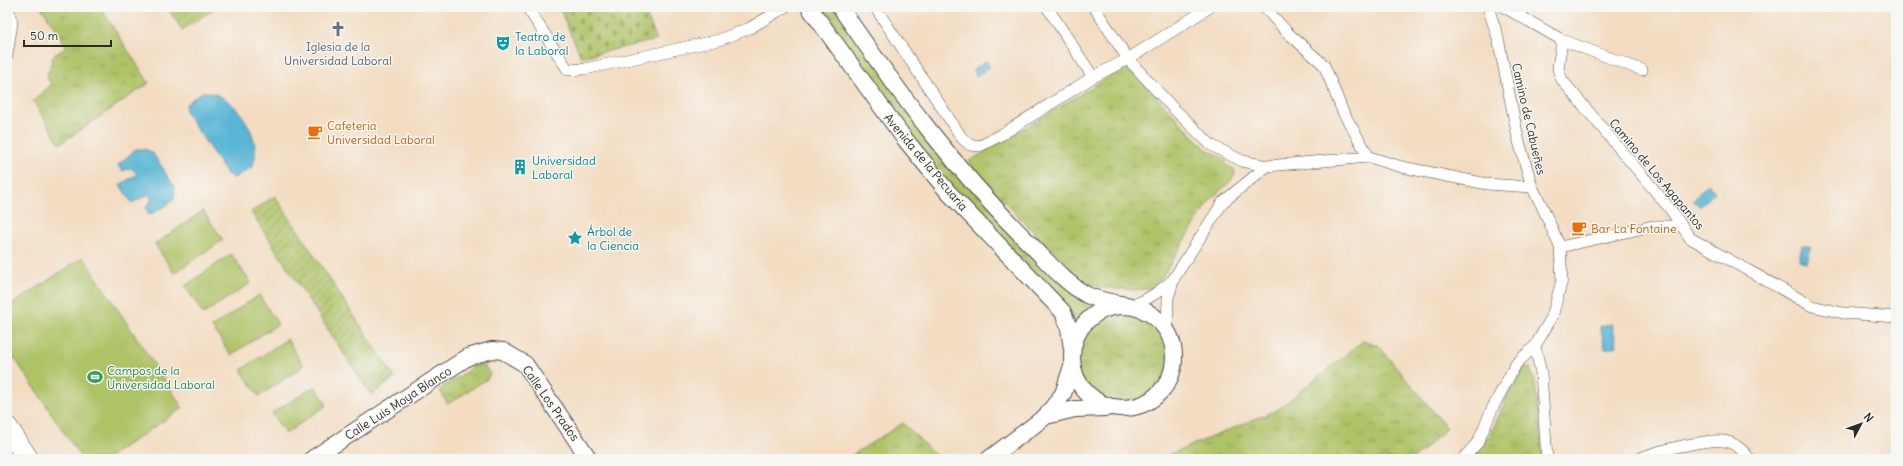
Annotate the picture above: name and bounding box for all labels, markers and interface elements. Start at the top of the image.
church icon: Iglesia de la Universidad Laboral [329,20,347,38]
scale bar [24,22,111,48]
text: 50 m [30,28,59,43]
place label: Teatro de la Laboral [515,29,568,58]
theatre icon: Teatro de la Laboral [494,34,512,52]
place label: Iglesia de la Universidad Laboral [284,39,392,68]
street label: Camino de Cabueñes [1509,62,1549,176]
street label: Avenida de la Pecuaria [881,110,971,214]
street label: Camino de Los Agapantos [1606,115,1708,233]
place label: Cafeteria Universidad Laboral [327,118,435,147]
cafe icon: Cafeteria Universidad Laboral [306,123,324,141]
place label: Universidad Laboral [532,153,596,182]
building icon: Universidad Laboral [511,158,529,176]
cafe icon: Bar La Fontaine [1570,219,1588,237]
place label: Bar La Fontaine [1591,221,1676,236]
place label: Árbol de la Ciencia [587,224,639,253]
place icon: Árbol de la Ciencia [566,229,584,247]
street label: Calle Los Prados [519,362,583,444]
place label: Campos de la Universidad Laboral [107,363,215,392]
street label: Calle Luis Moya Blanco [342,363,454,443]
sports icon: Campos de la Universidad Laboral [86,368,104,386]
north arrow [1841,404,1881,444]
text: N [1861,410,1876,425]

